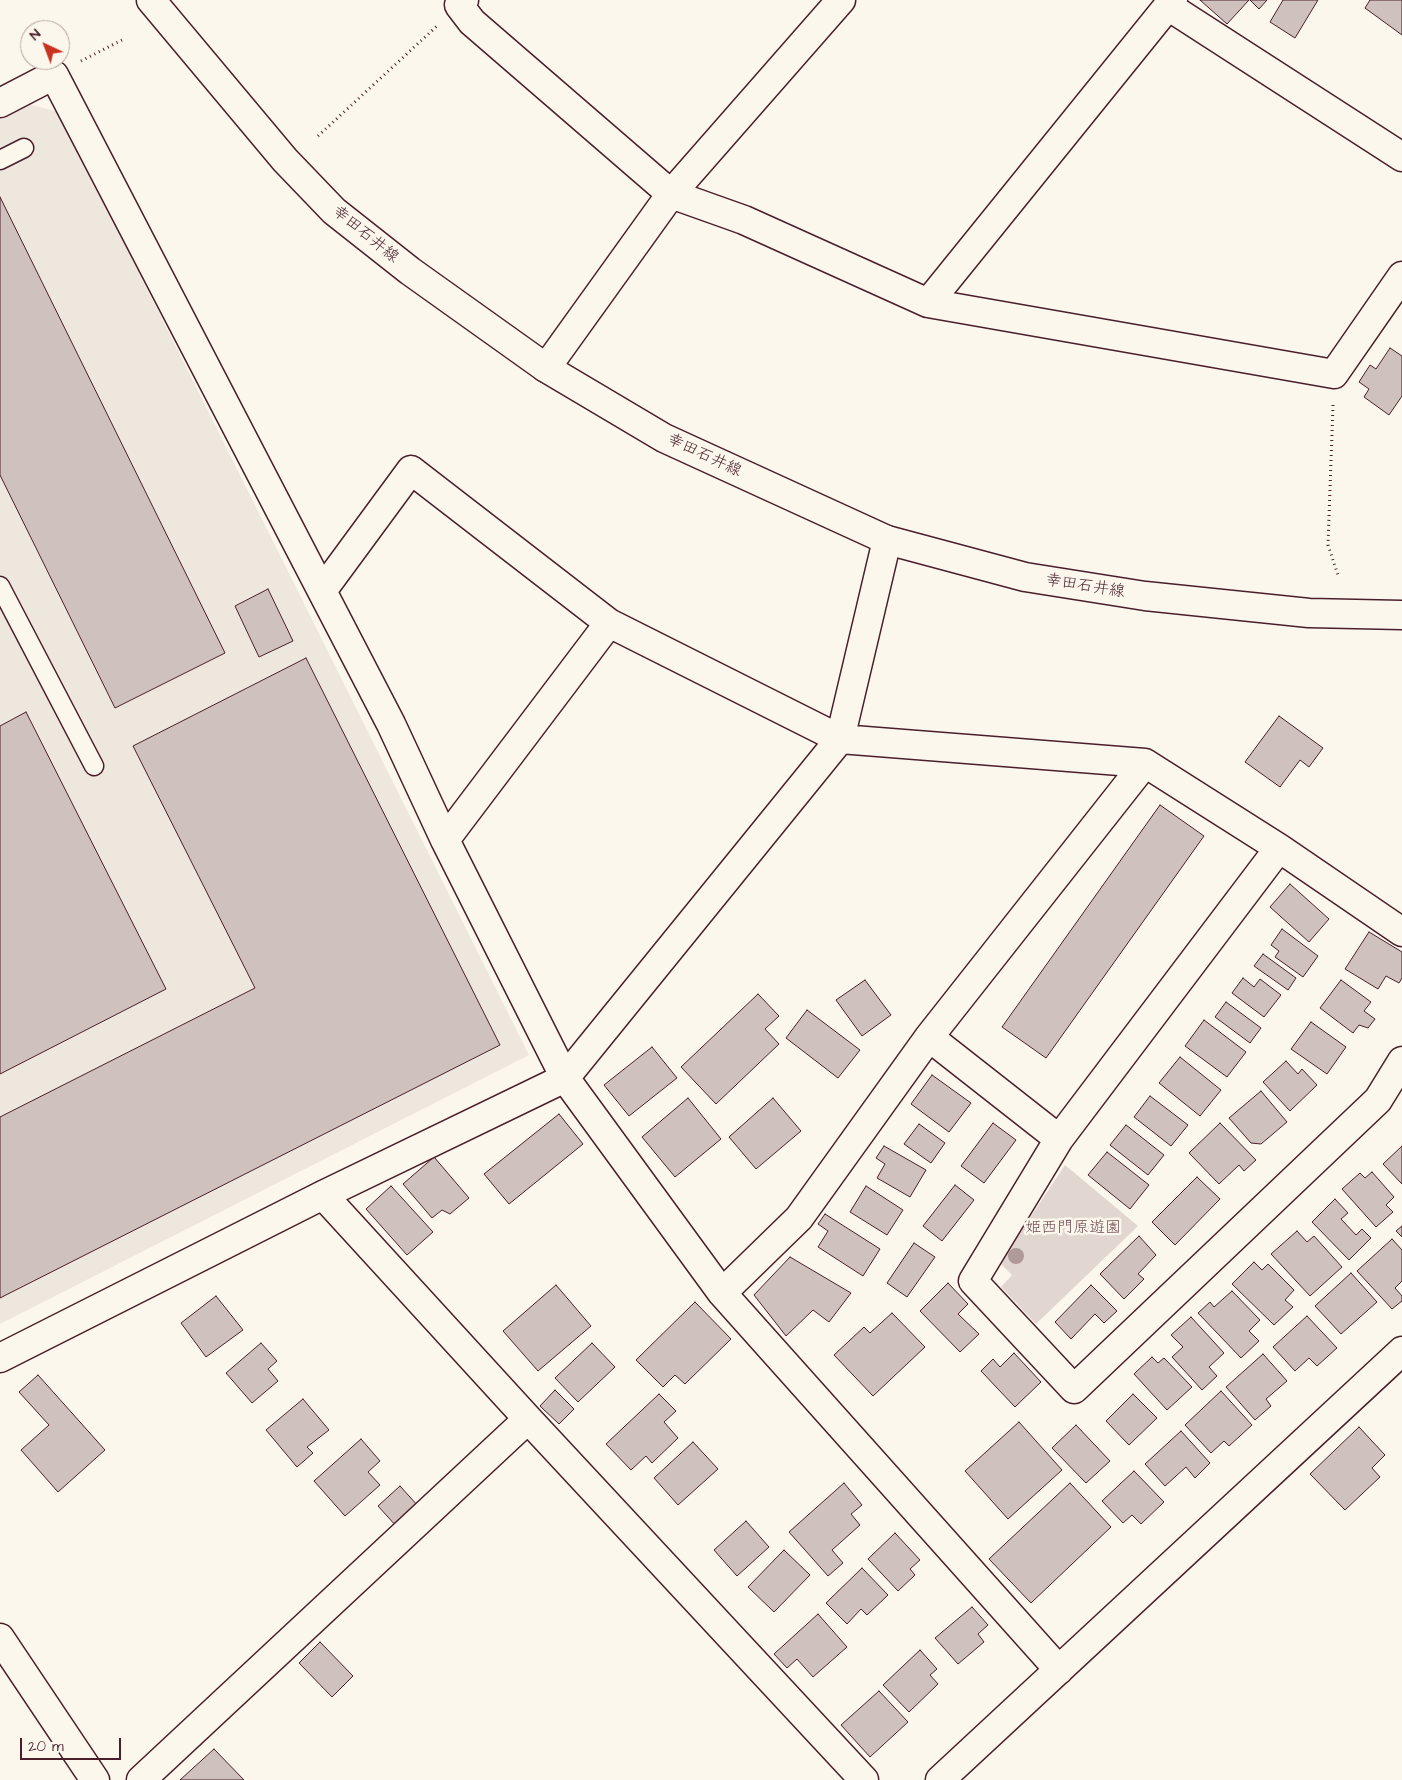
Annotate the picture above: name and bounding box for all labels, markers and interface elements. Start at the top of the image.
north arrow [20,20,70,70]
text: N [25,24,45,45]
street label: 幸田石井線 [328,202,402,268]
street label: 幸田石井線 [664,430,744,482]
street label: 幸田石井線 [1044,571,1126,603]
park label: 姫西門原遊園 [1025,1219,1121,1239]
scale bar [22,1728,124,1760]
text: 20 m [28,1736,64,1757]

